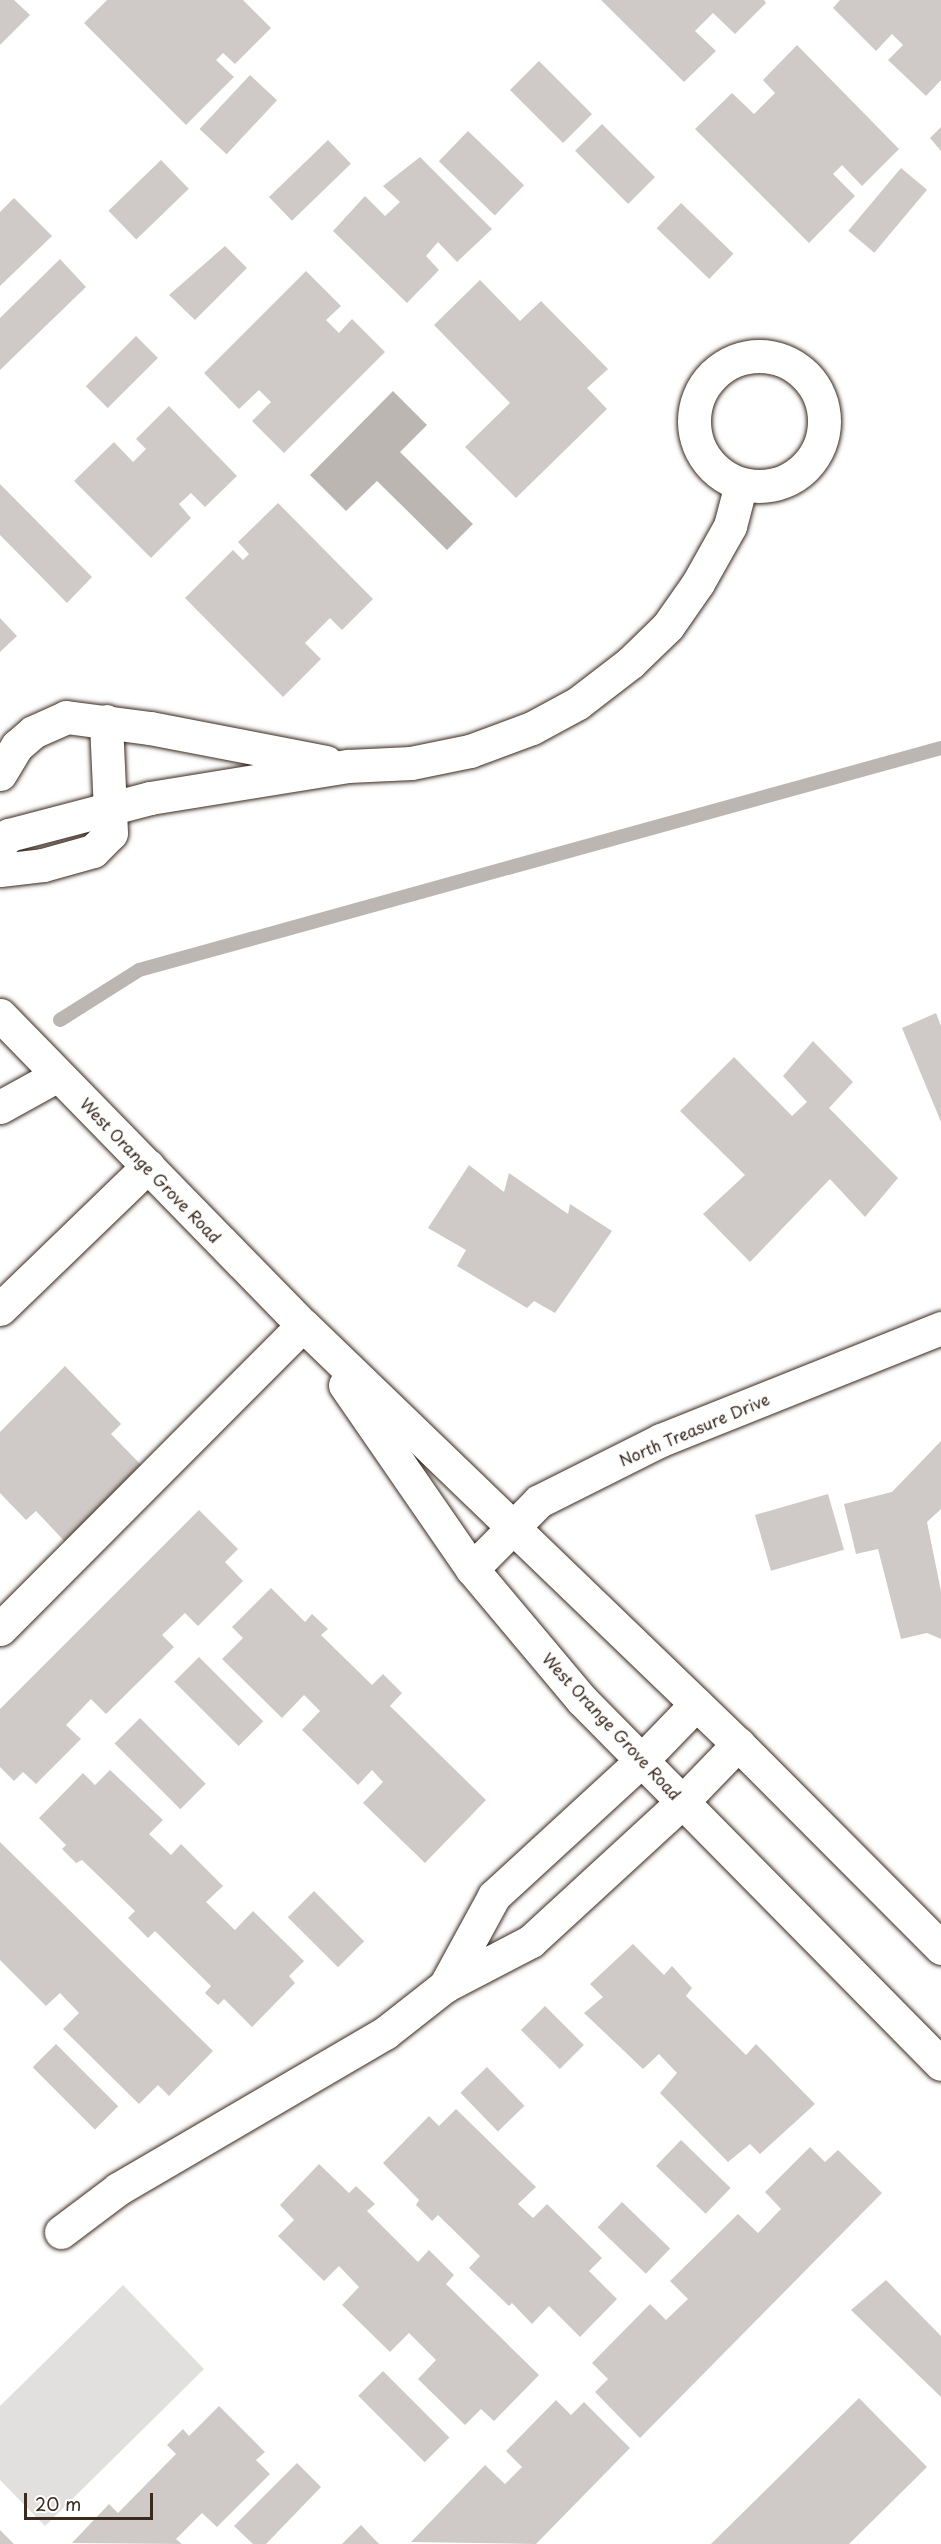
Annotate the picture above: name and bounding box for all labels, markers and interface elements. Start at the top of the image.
street label: West Orange Grove Road [76,1093,226,1247]
street label: North Treasure Drive [615,1388,773,1470]
street label: West Orange Grove Road [539,1648,685,1804]
scale bar [27,2481,156,2519]
text: 20 m [35,2490,81,2517]

